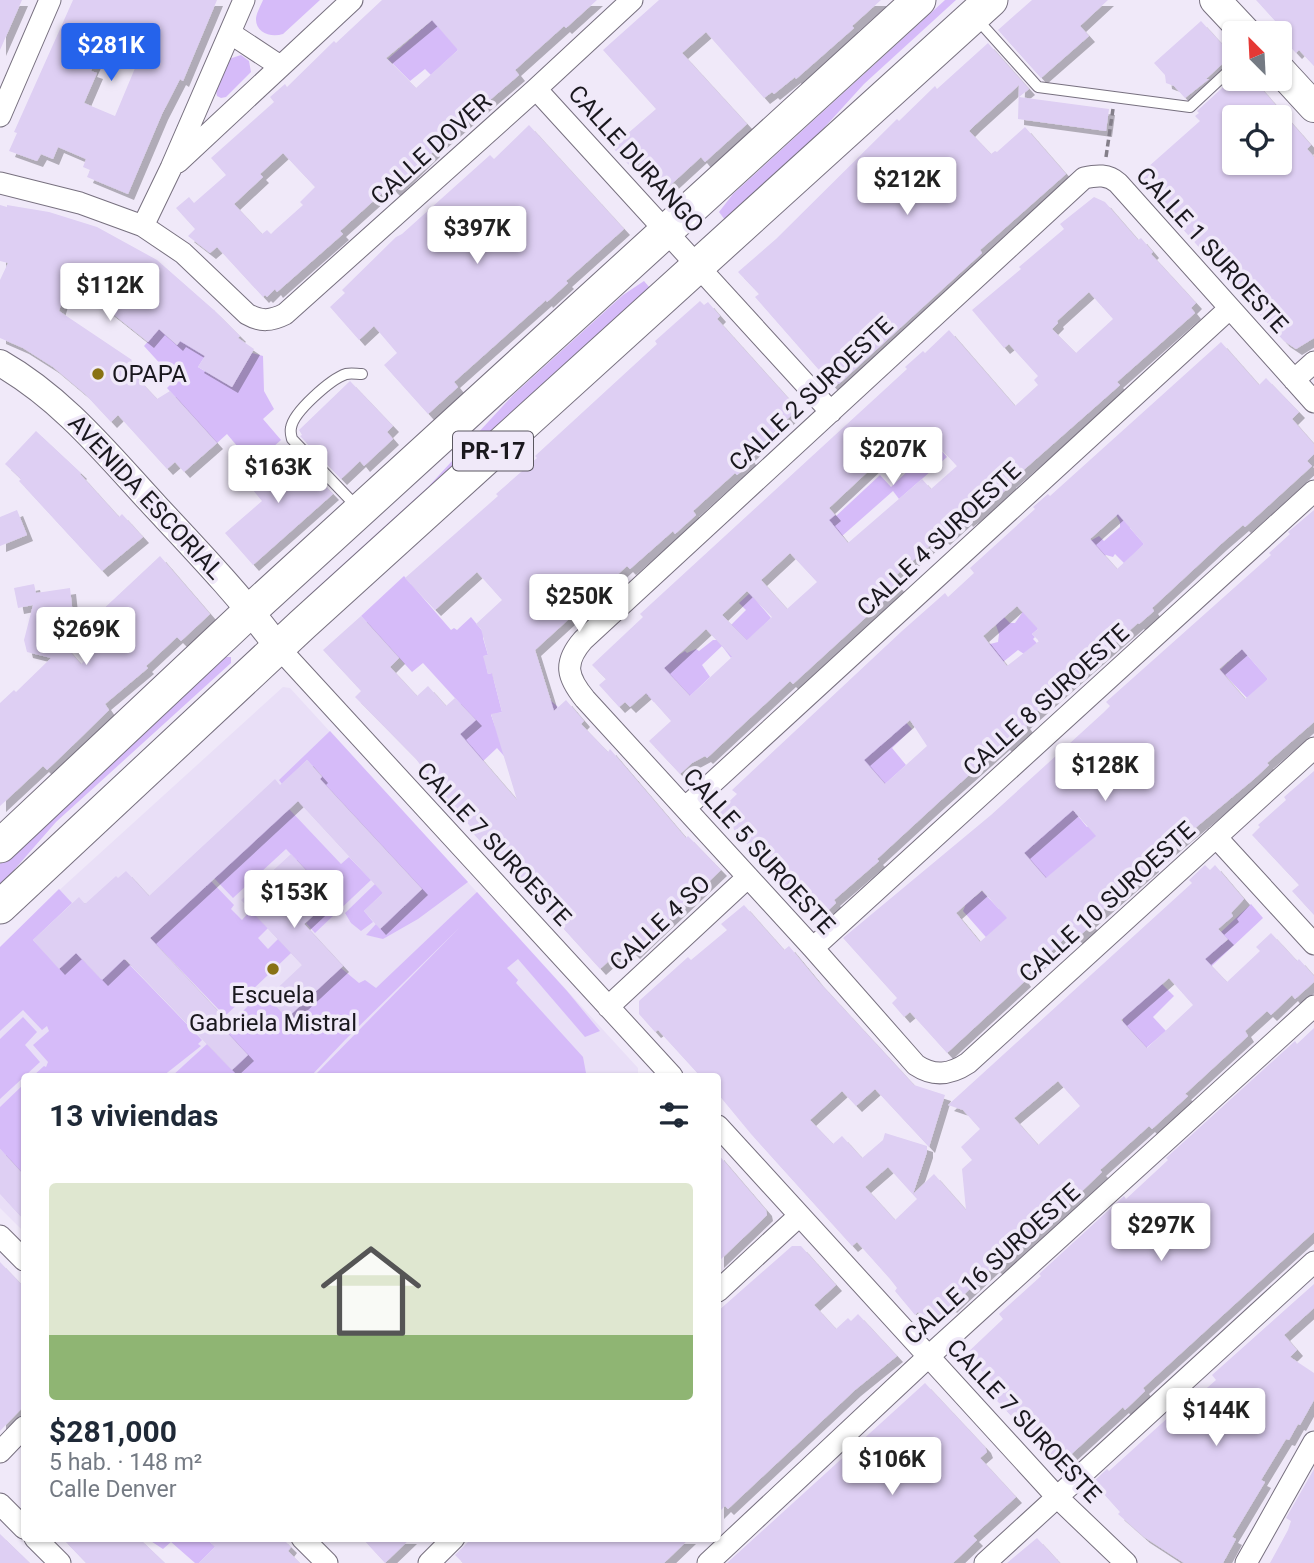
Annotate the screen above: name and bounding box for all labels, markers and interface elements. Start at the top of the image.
north arrow [1222,21,1292,91]
map controls [1222,21,1292,175]
pin: $281K [62,24,160,83]
text: $281K [77,32,145,59]
street label: CALLE DURANGO [563,80,709,238]
street label: CALLE DOVER [365,87,497,210]
button: locate [1222,105,1292,175]
pin: $212K [858,158,956,217]
street label: CALLE 1 SUROESTE [1130,161,1294,339]
text: $212K [873,166,941,193]
pin: $397K [428,206,526,266]
text: $397K [443,215,511,242]
pin: $112K [61,264,159,323]
text: $112K [76,272,144,299]
street label: CALLE 2 SUROESTE [724,311,898,477]
place label: OPAPA [112,360,187,388]
marker: OPAPA [90,366,106,382]
street label: AVENIDA ESCORIAL [63,409,229,585]
pin: $207K [844,428,942,487]
road number: PR-17 [453,432,533,471]
text: $207K [859,436,927,463]
pin: $163K [229,446,327,505]
text: $163K [244,454,312,481]
street label: CALLE 4 SUROESTE [852,456,1026,622]
pin: $250K [530,574,628,634]
text: $250K [545,583,613,610]
pin: $269K [37,608,135,667]
text: $269K [52,616,120,643]
street label: CALLE 8 SUROESTE [957,618,1135,782]
pin: $128K [1056,744,1154,803]
text: $128K [1071,752,1139,779]
street label: CALLE 7 SUROESTE [411,757,577,931]
street label: CALLE 5 SUROESTE [677,762,841,940]
street label: CALLE 10 SUROESTE [1013,816,1201,988]
street label: CALLE 4 SO [604,869,716,977]
pin: $153K [245,870,343,930]
text: $153K [260,879,328,906]
marker: Escuela Gabriela Mistral [265,961,281,977]
place label: Escuela Gabriela Mistral [189,981,357,1037]
icon: filters [655,1096,693,1134]
text: 13 viviendas [49,1098,219,1133]
street label: CALLE 16 SUROESTE [898,1178,1086,1350]
pin: $297K [1112,1204,1210,1263]
text: $297K [1127,1212,1195,1239]
icon: home [308,1228,434,1354]
street label: CALLE 7 SUROESTE [941,1334,1107,1508]
pin: $144K [1167,1388,1265,1448]
text: $144K [1182,1397,1250,1424]
text: $281,000 [49,1414,177,1449]
pin: $106K [843,1438,941,1497]
text: $106K [858,1446,926,1473]
text: 5 hab. · 148 m² [49,1449,202,1476]
text: Calle Denver [49,1476,177,1503]

